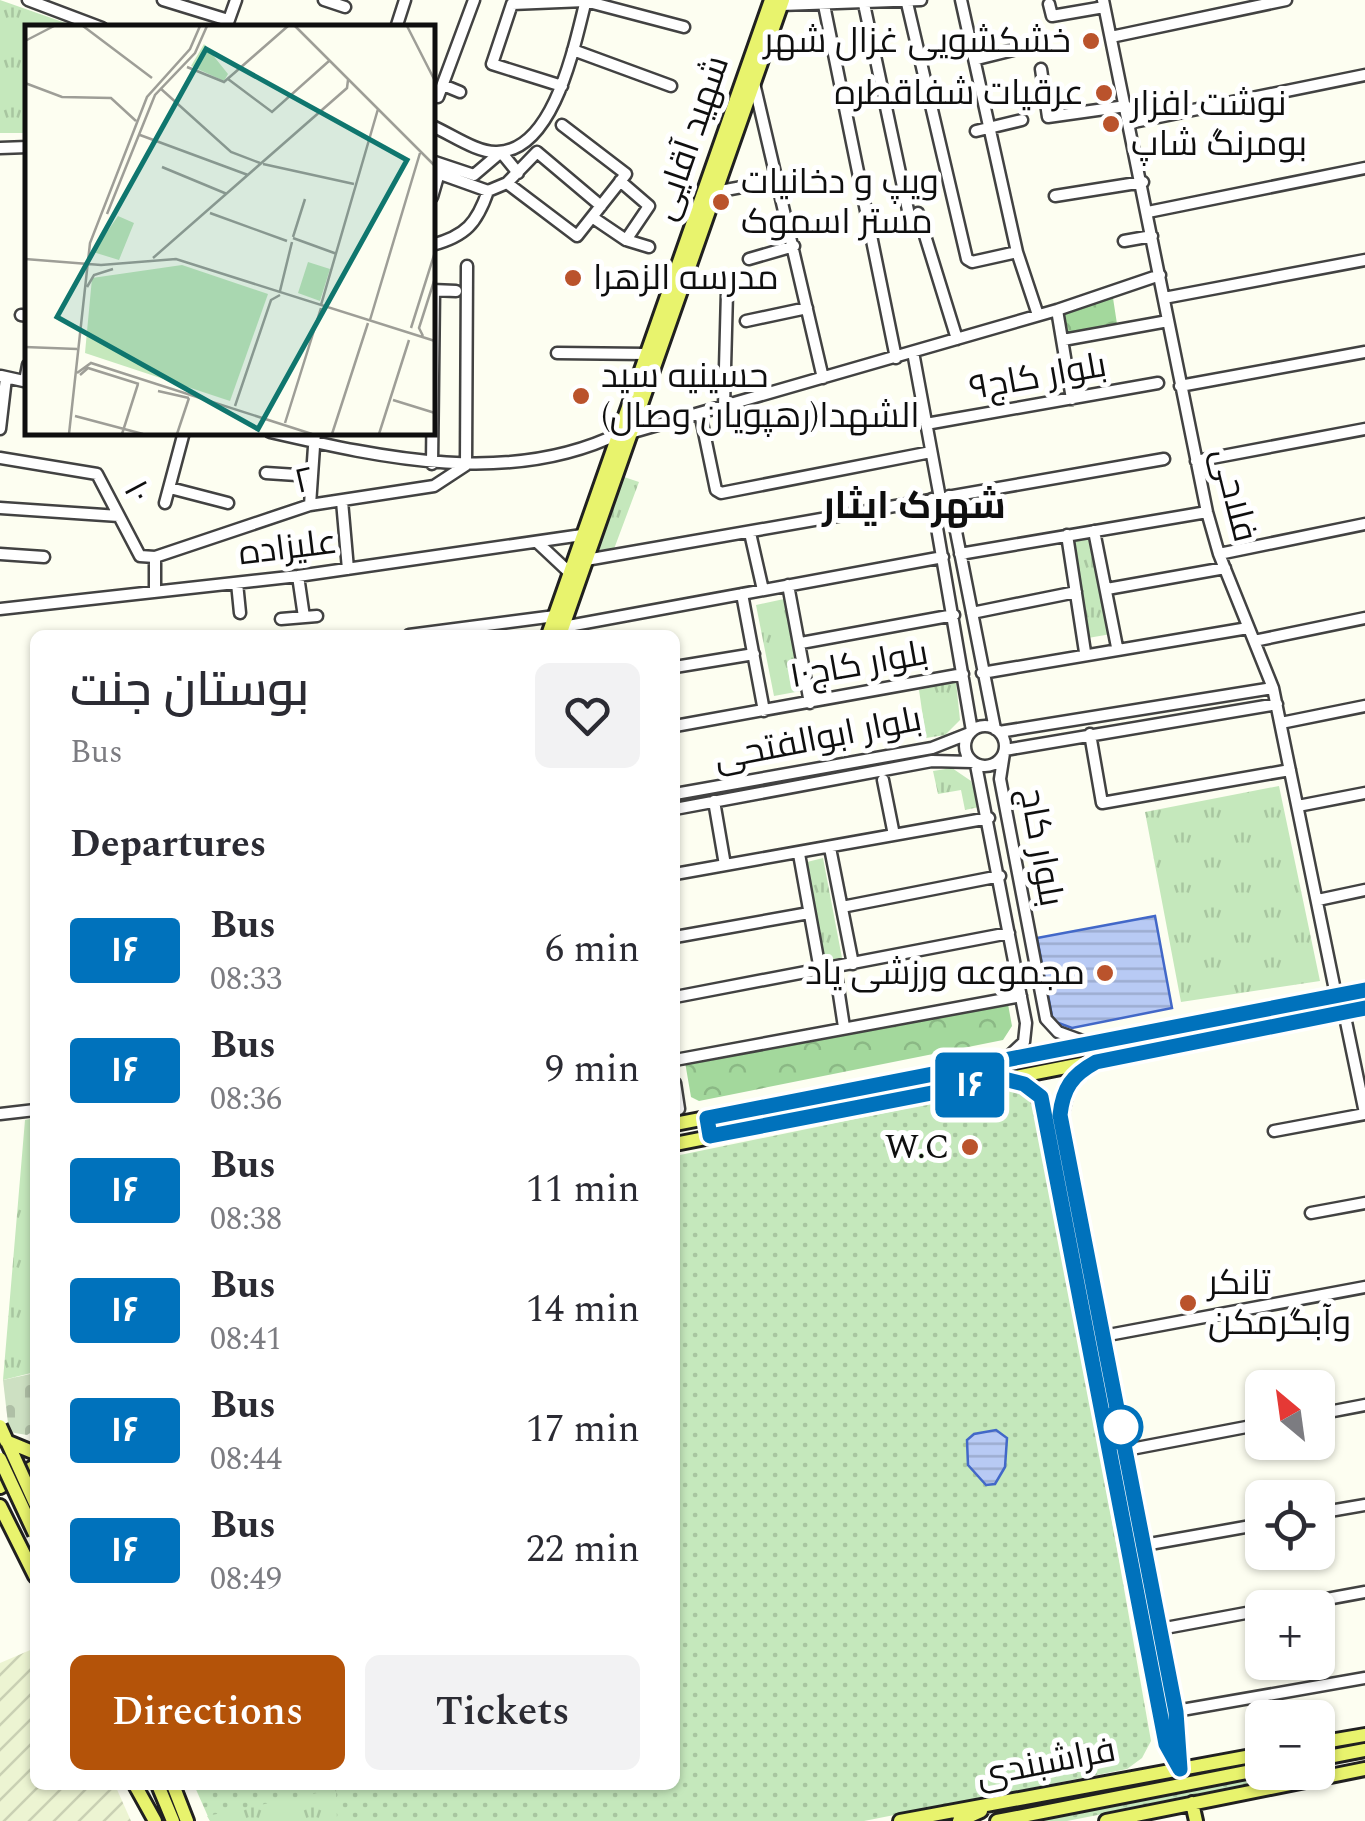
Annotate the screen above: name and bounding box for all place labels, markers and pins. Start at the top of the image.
place label: خشکشویی غزال شهر [762,15,1071,68]
marker: خشکشویی غزال شهر [1080,30,1102,52]
place label: عرقیات شفاقطره [834,67,1084,120]
place label: نوشت افزار بومرنگ شاپ [1129,78,1307,171]
marker: عرقیات شفاقطره [1093,82,1115,104]
marker: نوشت افزار بومرنگ شاپ [1100,113,1122,135]
place label: ویپ و دخانیات مستر اسموک [741,156,939,249]
marker: ویپ و دخانیات مستر اسموک [710,191,732,213]
place label: مدرسه الزهرا [593,252,779,305]
marker: مدرسه الزهرا [562,267,584,289]
place label: حسینیه سید الشهدا(رهپویان وصال) [601,350,920,443]
marker: حسینیه سید الشهدا(رهپویان وصال) [570,385,592,407]
place label: مجموعه ورزشی یاد [805,947,1085,1000]
marker: مجموعه ورزشی یاد [1094,962,1116,984]
place label: W.C [885,1121,950,1174]
marker: W.C [959,1136,981,1158]
place label: تانکر وآبگرمکن [1206,1257,1351,1350]
marker: تانکر وآبگرمکن [1177,1292,1199,1314]
unlabelled marker [1100,1406,1142,1448]

